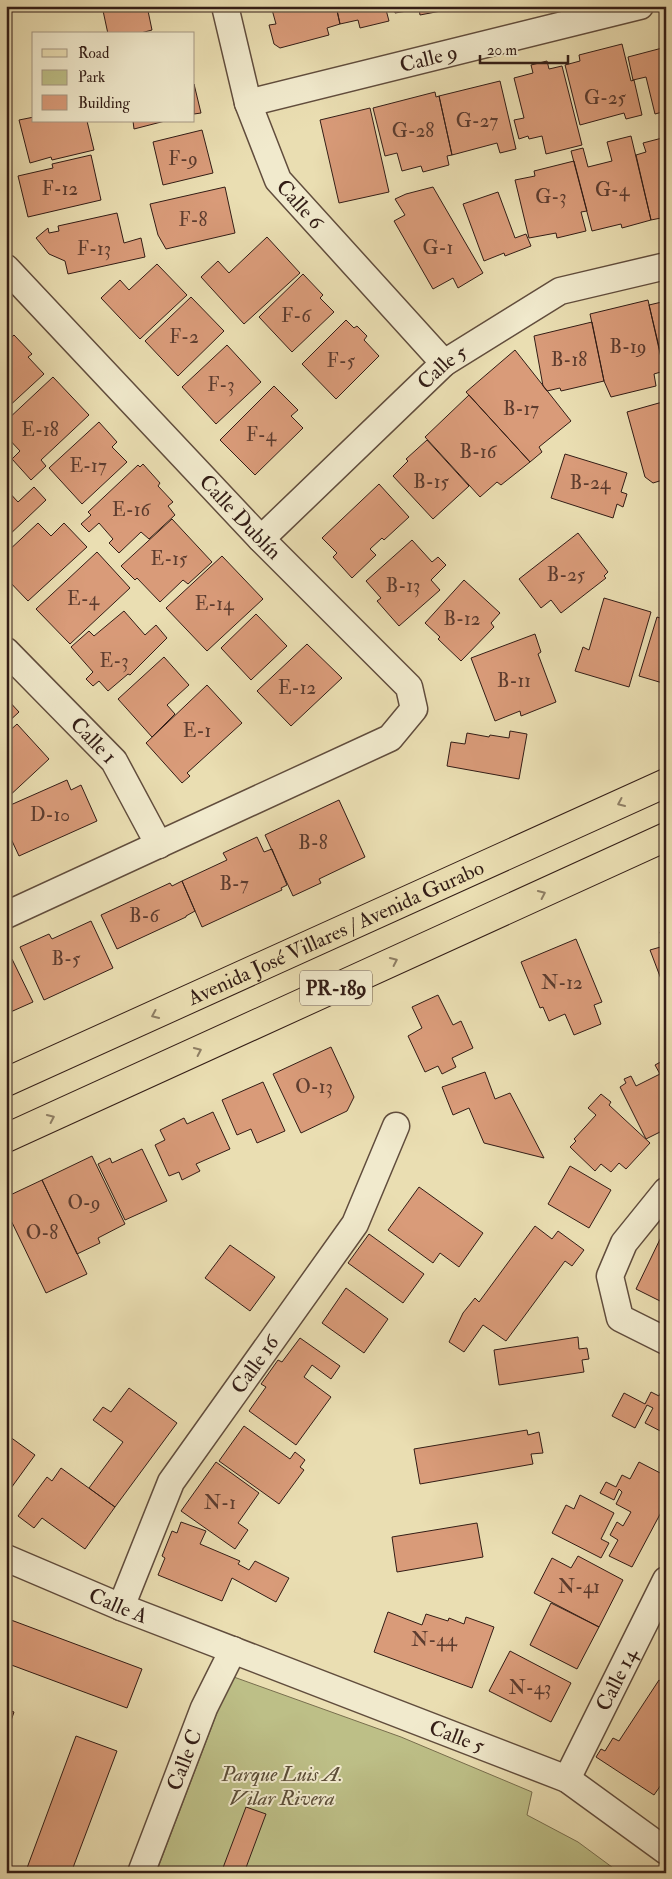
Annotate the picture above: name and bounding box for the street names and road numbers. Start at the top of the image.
street label: Calle 9 [397,39,460,79]
street label: Calle 6 [270,174,330,236]
street label: Calle 5 [412,339,473,396]
street label: Calle Dublín [193,469,287,566]
street label: Calle 1 [64,711,122,770]
street label: Avenida José Villares / Avenida Gurabo [183,854,488,1012]
road number: PR-189 [300,970,372,1006]
street label: Calle 16 [225,1329,286,1399]
street label: Calle A [85,1582,151,1630]
street label: Calle 14 [590,1642,645,1716]
street label: Calle 5 [425,1714,489,1760]
street label: Calle C [161,1726,209,1794]

